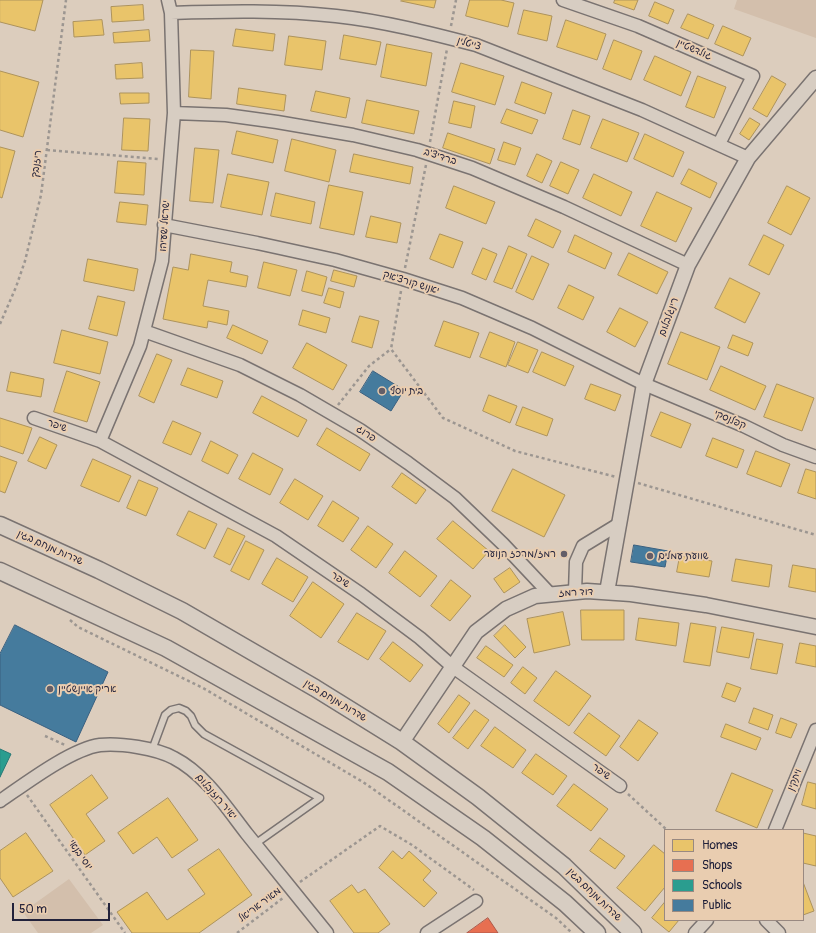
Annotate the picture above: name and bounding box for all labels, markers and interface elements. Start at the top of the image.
street label: צייטלין [456,35,482,53]
street label: גולדשטיין [675,37,713,63]
street label: ברדיצ'ב [422,146,458,168]
street label: ריזנבך [29,149,45,179]
street label: ישראל ישעיהו [157,200,173,252]
street label: יאנוש קורצ'אק [381,269,441,297]
street label: רינגלבלום [657,296,681,338]
place label: בית יוסף [390,385,423,397]
marker: בית יוסף [377,386,387,396]
street label: קפלנסקי [712,408,748,432]
street label: שיפר [46,417,68,435]
street label: פרוג [354,423,378,445]
street label: שדרות מנחם בגין [15,528,85,568]
place label: רמז/מרכז הנוער [484,548,556,560]
marker: רמז/מרכז הנוער [559,549,569,559]
place label: שוועת עמלים [658,550,709,562]
marker: שוועת עמלים [645,551,655,561]
street label: שיפר [328,569,352,591]
street label: דוד רמז [558,586,594,600]
street label: שדרות מנחם בגין [301,678,369,724]
place label: אריק איינשטיין [58,683,116,695]
marker: אריק איינשטיין [45,684,55,694]
street label: שיפר [589,761,613,783]
street label: ויתקין [785,767,805,793]
street label: יאיר רוזנבלום [193,772,239,822]
legend [664,829,804,921]
street label: יוסי בנאי [65,838,95,872]
text: Homes [702,838,738,853]
text: Shops [702,858,732,873]
street label: שדרות מנחם בגין [564,866,624,924]
text: Schools [702,878,742,893]
street label: מאיר אריאל [236,885,284,925]
scale bar [14,895,112,921]
text: Public [702,898,732,913]
text: 50 m [19,902,47,917]

